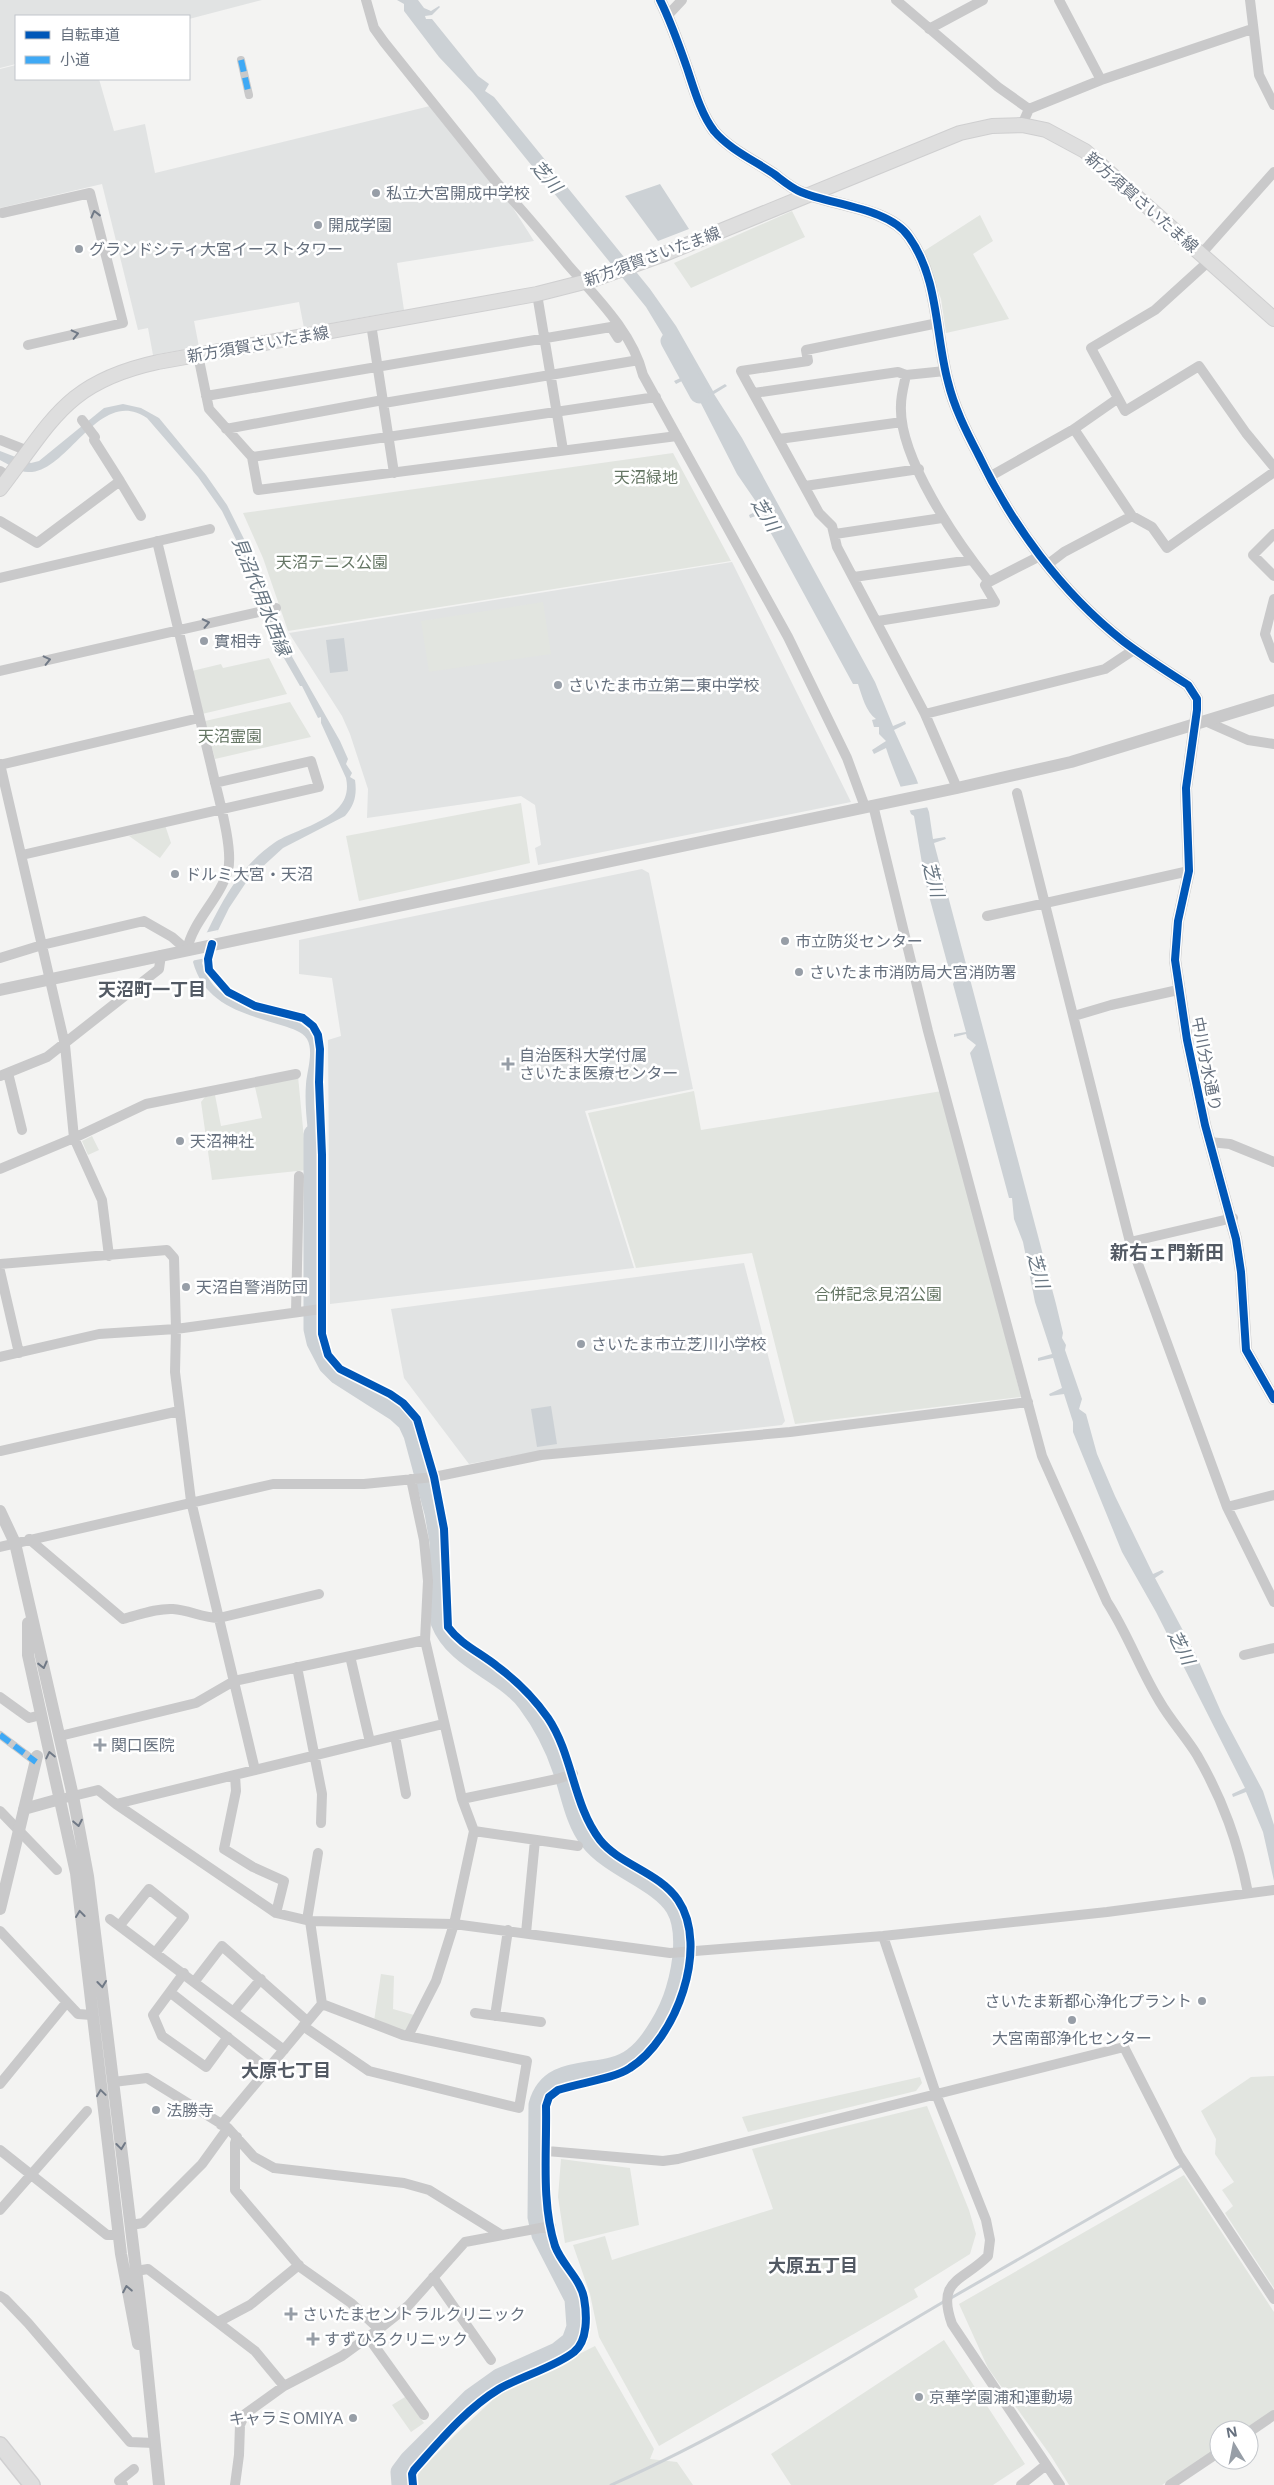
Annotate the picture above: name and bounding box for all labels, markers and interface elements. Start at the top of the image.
legend [15,15,190,80]
text: 自転車道 [60,24,120,44]
text: 小道 [60,49,90,69]
street label: 新方須賀さいたま線 [1081,147,1203,257]
water label: 芝川 [526,155,569,199]
place label: 私立大宮開成中学校 [386,182,530,204]
marker: 私立大宮開成中学校 [370,187,382,199]
one-way arrow [91,210,101,218]
place label: 開成学園 [328,214,392,236]
marker: 開成学園 [312,219,324,231]
street label: 新方須賀さいたま線 [581,221,723,291]
place label: グランドシティ大宮イーストタワー [89,238,343,260]
marker: グランドシティ大宮イーストタワー [73,243,85,255]
street label: 新方須賀さいたま線 [185,321,331,367]
one-way arrow [71,329,80,340]
park label: 天沼緑地 [614,466,678,488]
water label: 芝川 [746,492,787,537]
water label: 見沼代用水西縁 [227,533,297,661]
park label: 天沼テニス公園 [276,551,388,573]
one-way arrow [201,619,210,629]
place label: 實相寺 [214,630,262,652]
marker: 實相寺 [198,635,210,647]
one-way arrow [43,655,52,666]
place label: さいたま市立第二東中学校 [568,674,760,696]
marker: さいたま市立第二東中学校 [552,679,564,691]
park label: 天沼霊園 [198,725,262,747]
water label: 芝川 [918,859,951,901]
place label: ドルミ大宮・天沼 [185,863,313,885]
marker: ドルミ大宮・天沼 [169,868,181,880]
place label: 市立防災センター [795,930,923,952]
marker: 市立防災センター [779,935,791,947]
place label: さいたま市消防局大宮消防署 [809,961,1017,983]
marker: さいたま市消防局大宮消防署 [793,966,805,978]
district label: 天沼町一丁目 [98,977,206,1001]
street label: 中川分水通り [1187,1015,1227,1113]
place label: 自治医科大学付属 さいたま医療センター [519,1044,679,1084]
marker: 自治医科大学付属 さいたま医療センター [501,1057,515,1071]
place label: 天沼神社 [190,1130,254,1152]
marker: 天沼神社 [174,1135,186,1147]
district label: 新右ェ門新田 [1110,1239,1224,1265]
water label: 芝川 [1023,1249,1056,1293]
place label: 天沼自警消防団 [196,1276,308,1298]
marker: 天沼自警消防団 [180,1281,192,1293]
park label: 合併記念見沼公園 [814,1283,942,1305]
place label: さいたま市立芝川小学校 [591,1333,767,1355]
marker: さいたま市立芝川小学校 [575,1338,587,1350]
water label: 芝川 [1163,1626,1202,1670]
one-way arrow [37,1660,48,1669]
place label: 関口医院 [111,1734,175,1756]
marker: 関口医院 [93,1738,107,1752]
one-way arrow [45,1750,56,1759]
one-way arrow [73,1819,83,1828]
one-way arrow [75,1910,86,1918]
one-way arrow [96,1981,107,1989]
place label: さいたま新都心浄化プラント [984,1990,1192,2012]
marker: さいたま新都心浄化プラント [1196,1995,1208,2007]
marker: 大宮南部浄化センター [1066,2014,1078,2026]
place label: 大宮南部浄化センター [992,2027,1152,2049]
district label: 大原七丁目 [241,2058,331,2082]
one-way arrow [96,2089,107,2097]
place label: 法勝寺 [166,2099,214,2121]
marker: 法勝寺 [150,2104,162,2116]
one-way arrow [115,2142,126,2150]
district label: 大原五丁目 [768,2253,858,2277]
one-way arrow [123,2284,133,2293]
place label: さいたまセントラルクリニック [302,2303,526,2325]
marker: さいたまセントラルクリニック [284,2307,298,2321]
place label: すずひろクリニック [324,2328,468,2350]
marker: すずひろクリニック [306,2332,320,2346]
place label: 京華学園浦和運動場 [929,2386,1073,2408]
marker: 京華学園浦和運動場 [913,2391,925,2403]
place label: キャラミOMIYA [229,2407,344,2429]
marker: キャラミOMIYA [347,2412,359,2424]
north arrow [1209,2420,1259,2470]
text: N [1224,2421,1239,2442]

